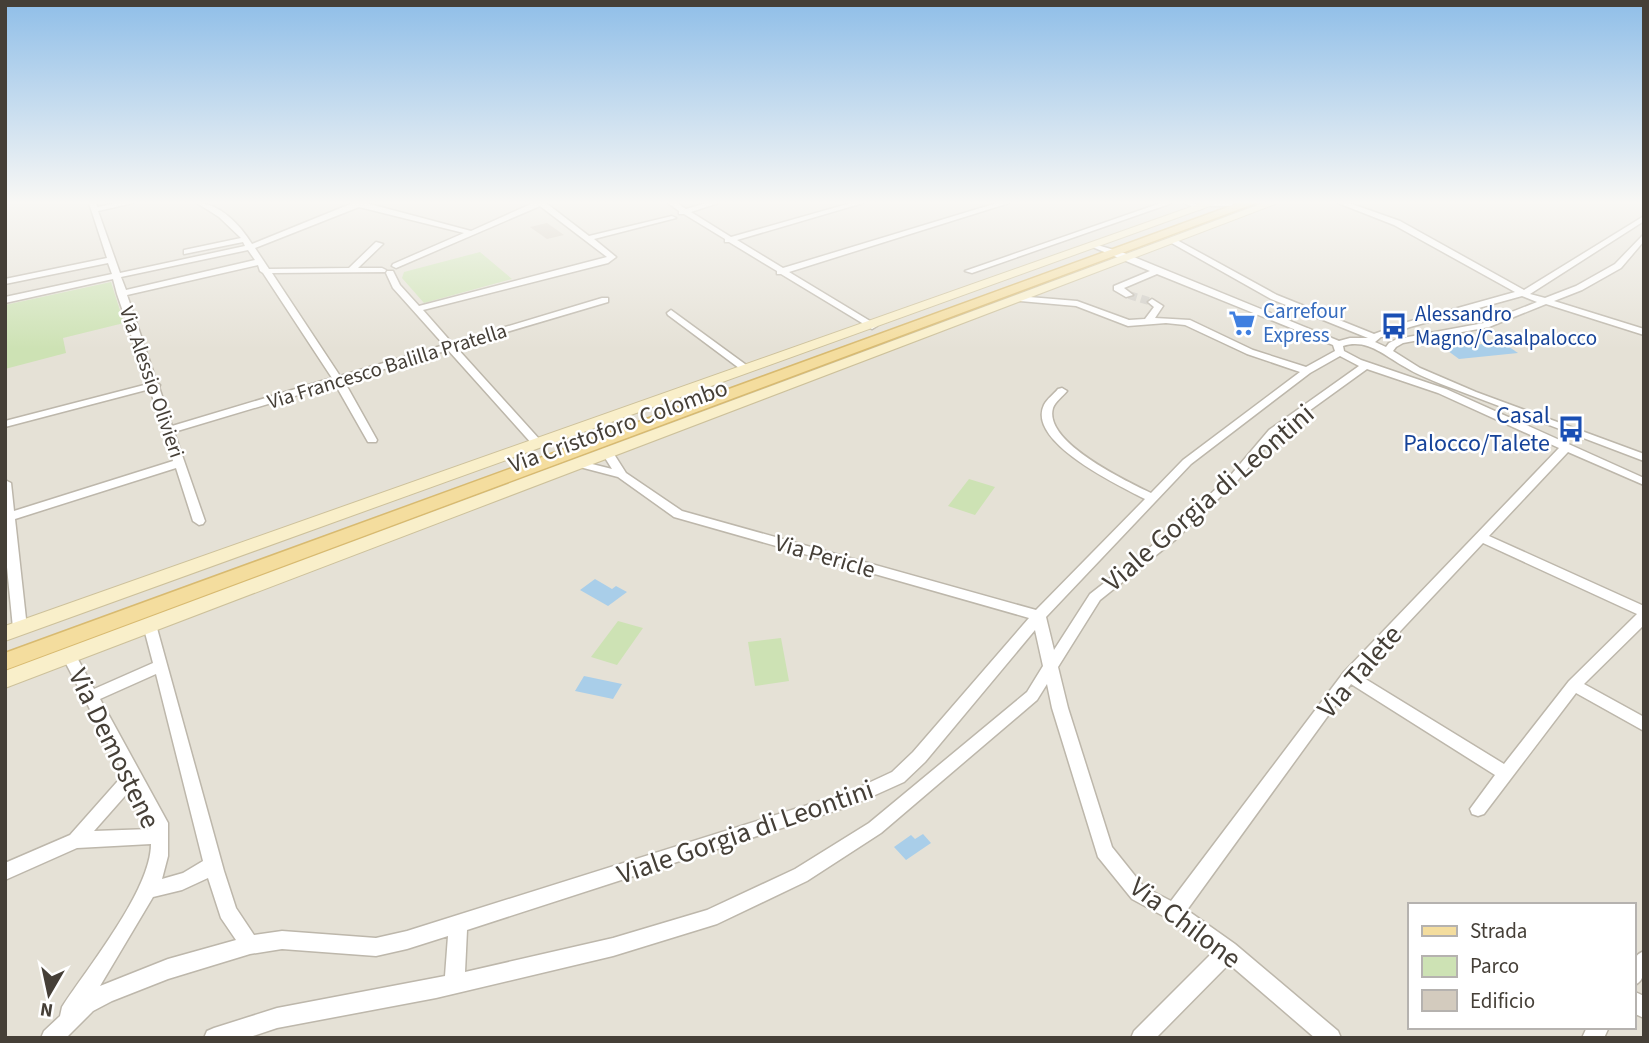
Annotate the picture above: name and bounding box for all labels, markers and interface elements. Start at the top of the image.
place label: Carrefour Express [1263,296,1347,350]
place label: Alessandro Magno/Casalpalocco [1415,299,1597,353]
street label: Via Alessio Olivieri [112,302,192,462]
supermarket icon: Carrefour Express [1227,308,1257,338]
bus stop icon: Alessandro Magno/Casalpalocco [1379,311,1409,341]
street label: Via Francesco Balilla Pratella [264,315,510,417]
street label: Via Cristoforo Colombo [504,371,733,482]
street label: Viale Gorgia di Leontini [1094,394,1323,601]
place label: Casal Palocco/Talete [1403,398,1550,461]
bus stop icon: Casal Palocco/Talete [1556,414,1586,444]
street label: Via Pericle [770,525,879,588]
street label: Via Talete [1308,616,1412,727]
street label: Via Demostene [58,662,170,835]
street label: Viale Gorgia di Leontini [612,769,879,895]
street label: Via Chilone [1121,868,1250,978]
legend [1408,903,1635,1029]
text: Strada [1470,916,1527,946]
text: Parco [1470,951,1519,981]
north arrow [14,959,84,1029]
text: Edificio [1470,986,1535,1016]
text: N [38,995,55,1024]

